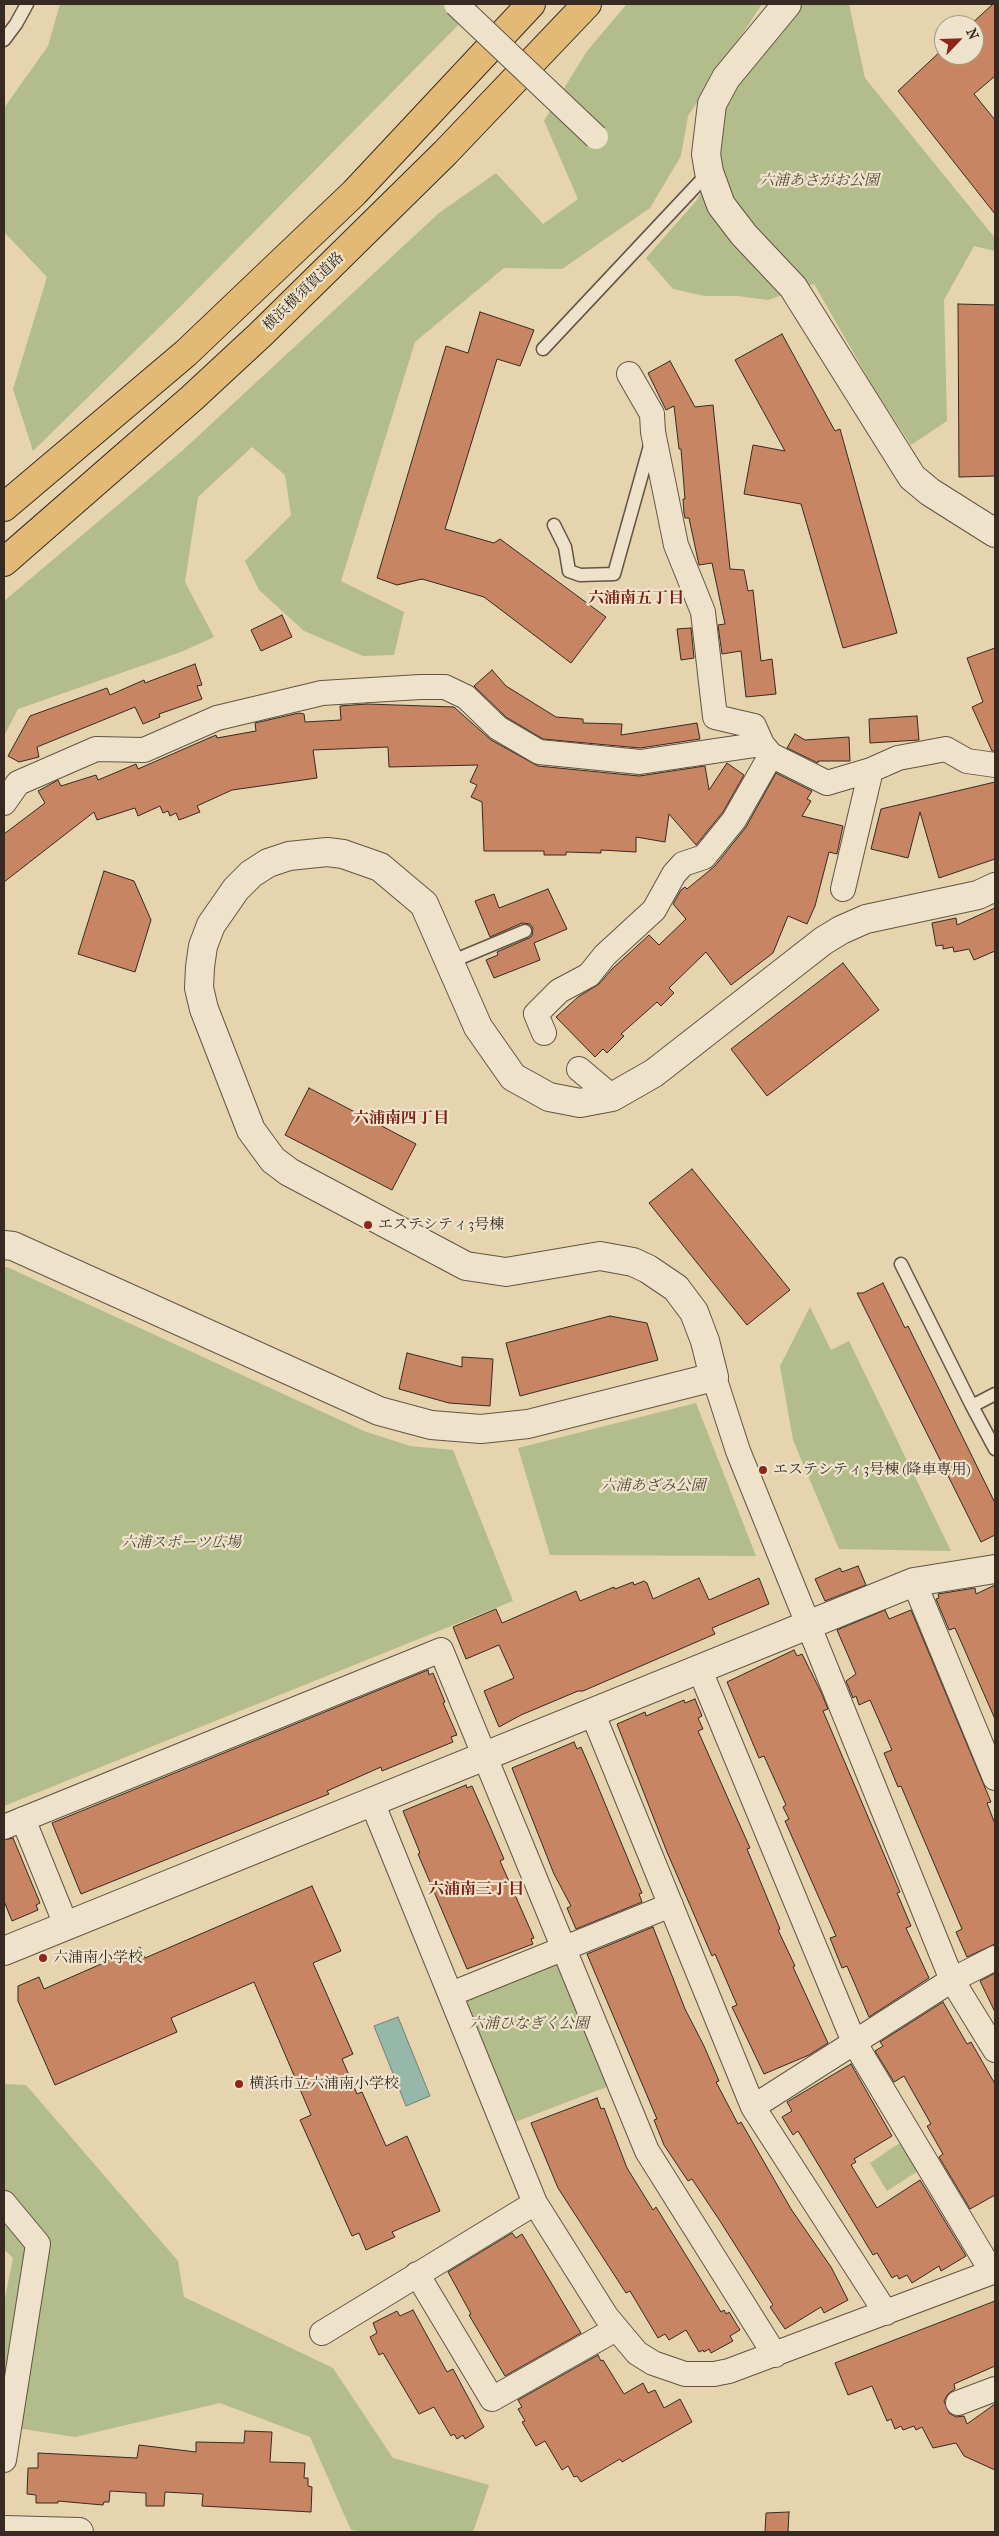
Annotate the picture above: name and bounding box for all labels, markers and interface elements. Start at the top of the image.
north arrow [934,15,984,65]
text: N [962,26,982,42]
park label: 六浦あさがお公園 [759,172,879,190]
street label: 横浜横須賀道路 [260,249,348,335]
district label: 六浦南五丁目 [588,589,684,609]
district label: 六浦南四丁目 [353,1109,449,1129]
place label: エステシティ3号棟 [378,1216,504,1234]
marker: エステシティ3号棟 [362,1219,374,1231]
place label: エステシティ3号棟 (降車専用) [773,1461,971,1479]
marker: エステシティ3号棟 (降車専用) [757,1464,769,1476]
park label: 六浦あざみ公園 [601,1477,705,1495]
park label: 六浦スポーツ広場 [121,1534,241,1552]
district label: 六浦南三丁目 [428,1880,524,1900]
place label: 六浦南小学校 [53,1949,143,1967]
marker: 六浦南小学校 [37,1952,49,1964]
park label: 六浦ひなぎく公園 [469,2015,589,2033]
place label: 横浜市立六浦南小学校 [249,2075,399,2093]
marker: 横浜市立六浦南小学校 [233,2078,245,2090]

